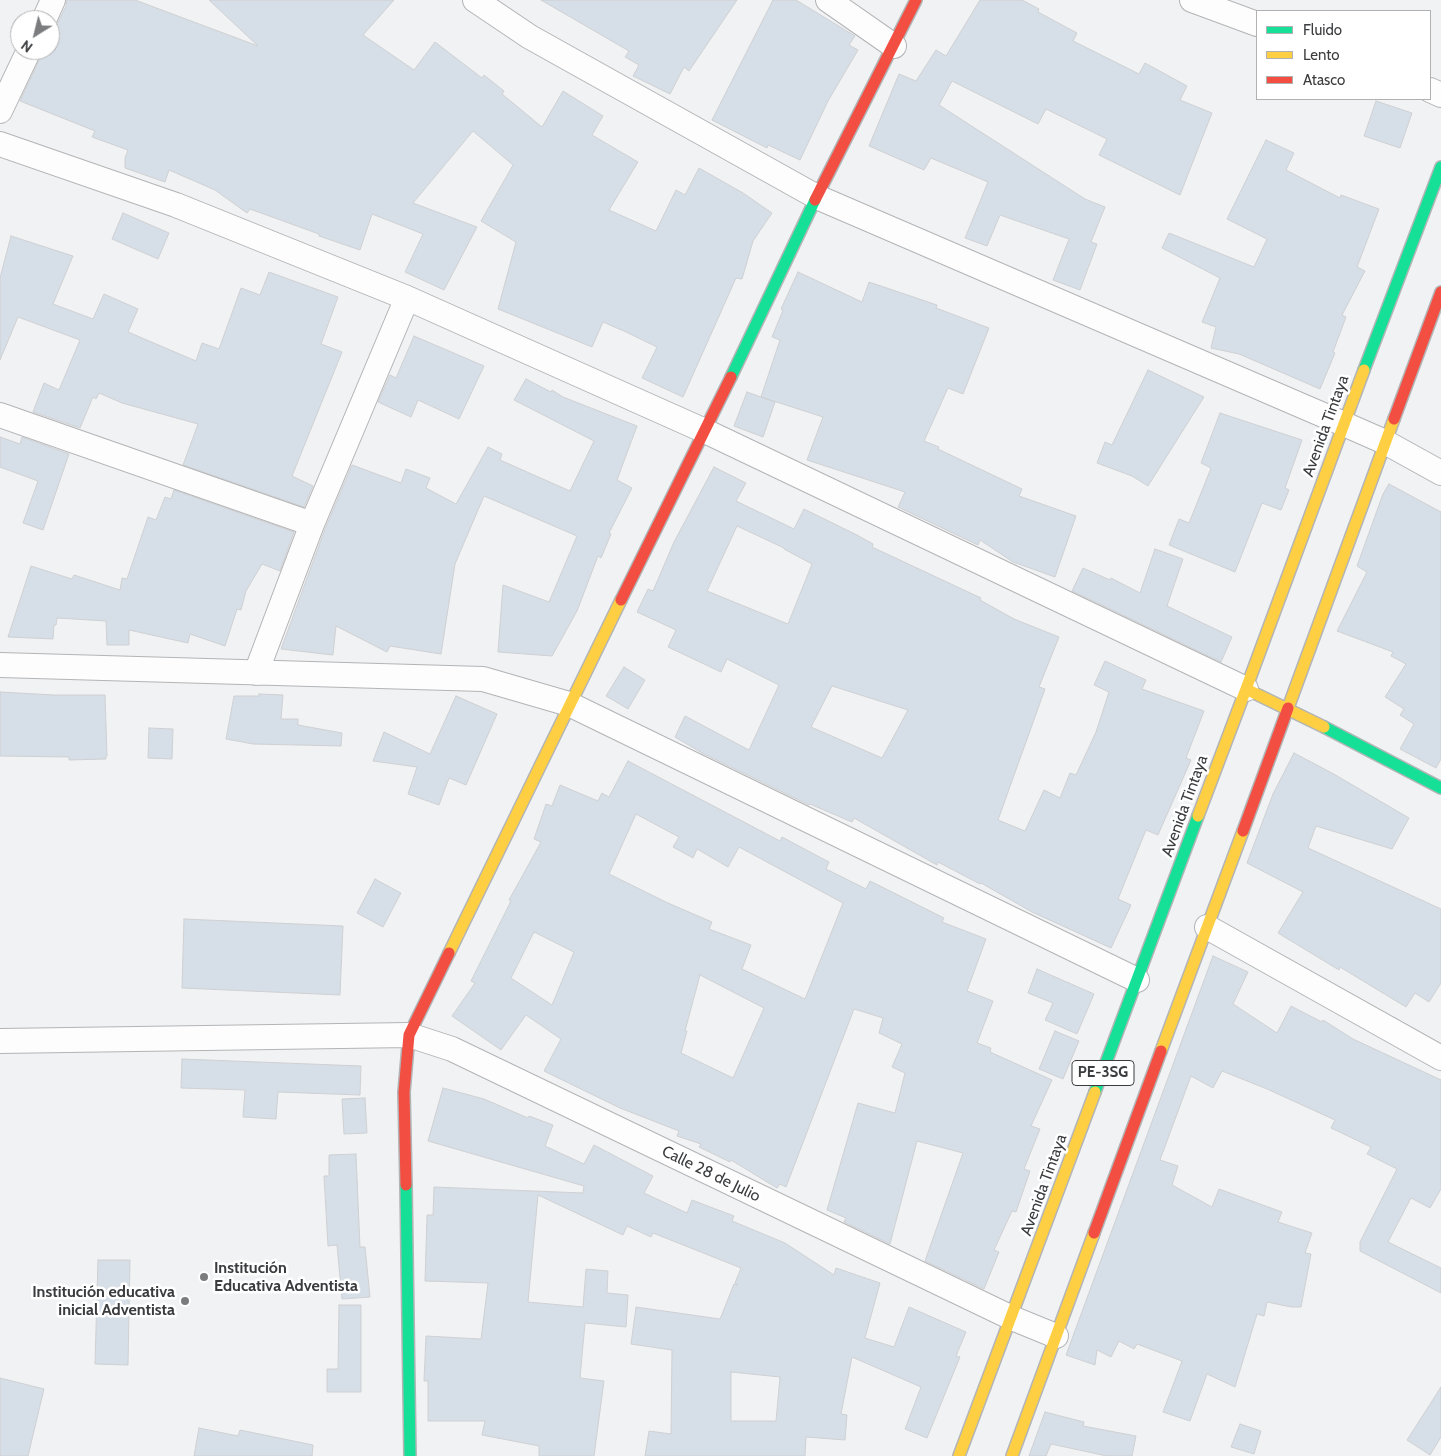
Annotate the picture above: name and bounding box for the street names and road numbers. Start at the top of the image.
street label: Avenida Tintaya [1299,373,1353,479]
street label: Avenida Tintaya [1158,753,1212,859]
road number: PE-3SG [1072,1060,1134,1086]
street label: Avenida Tintaya [1017,1132,1071,1238]
street label: Calle 28 de Julio [659,1142,763,1206]

